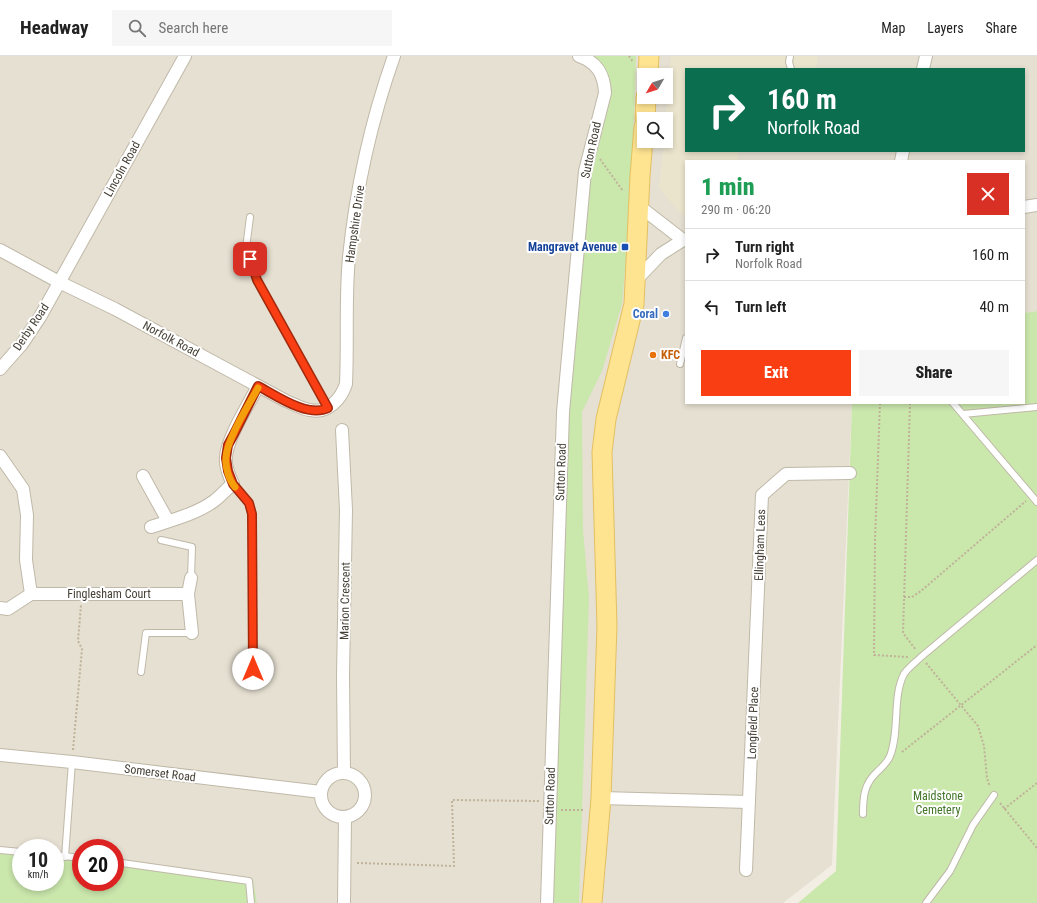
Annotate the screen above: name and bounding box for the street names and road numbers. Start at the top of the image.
street label: Sutton Road [578,120,604,180]
street label: Lincoln Road [101,139,143,199]
street label: Hampshire Drive [343,184,367,264]
street label: Derby Road [10,301,52,353]
street label: Norfolk Road [140,318,202,360]
street label: Sutton Road [553,443,569,501]
street label: Ellingham Leas [752,509,768,581]
street label: Marion Crescent [337,562,353,640]
street label: Finglesham Court [67,587,151,601]
street label: Longfield Place [745,686,761,760]
street label: Somerset Road [123,762,197,784]
street label: Sutton Road [542,767,558,825]

